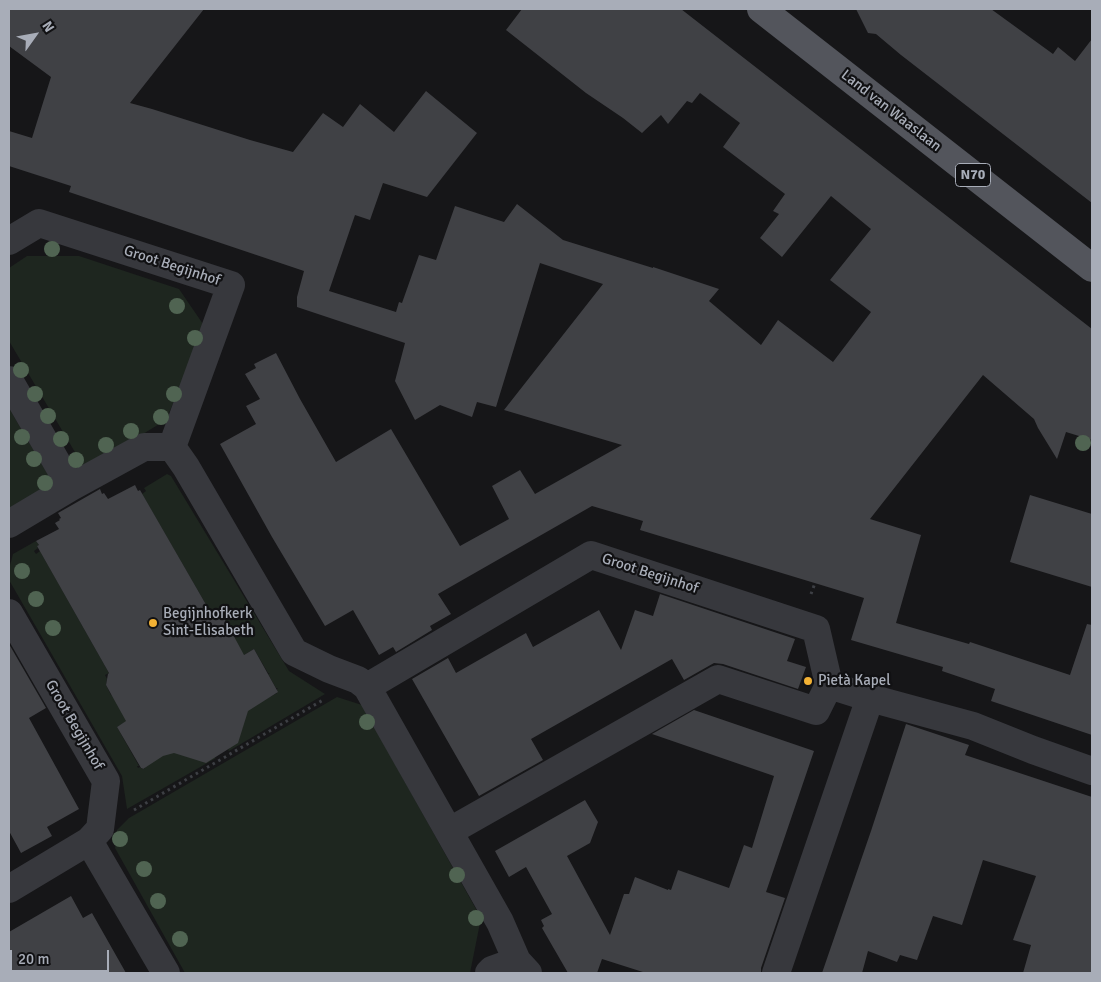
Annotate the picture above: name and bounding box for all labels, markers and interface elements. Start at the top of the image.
north arrow [10,10,60,60]
text: N [38,18,58,35]
street label: Land van Waaslaan [837,66,945,156]
road number: N70 [956,164,990,186]
street label: Groot Begijnhof [121,242,223,290]
street label: Groot Begijnhof [599,550,701,598]
place label: Begijnhofkerk Sint-Elisabeth [163,605,254,640]
marker: Begijnhofkerk Sint-Elisabeth [147,617,159,629]
place label: Pietà Kapel [818,672,891,690]
marker: Pietà Kapel [802,675,814,687]
street label: Groot Begijnhof [41,677,107,773]
scale bar [12,940,111,972]
text: 20 m [18,950,49,968]

